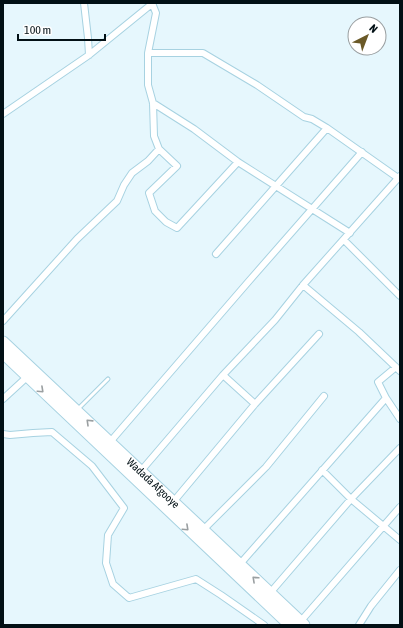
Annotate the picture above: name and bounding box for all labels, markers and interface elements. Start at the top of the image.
scale bar [18,16,105,42]
north arrow [347,16,387,56]
text: N [367,22,380,35]
text: 100 m [24,23,51,37]
one-way arrow [36,385,44,393]
one-way arrow [86,420,94,427]
street label: Wadada Afgooye [124,455,182,510]
one-way arrow [182,523,189,530]
one-way arrow [252,576,260,584]

